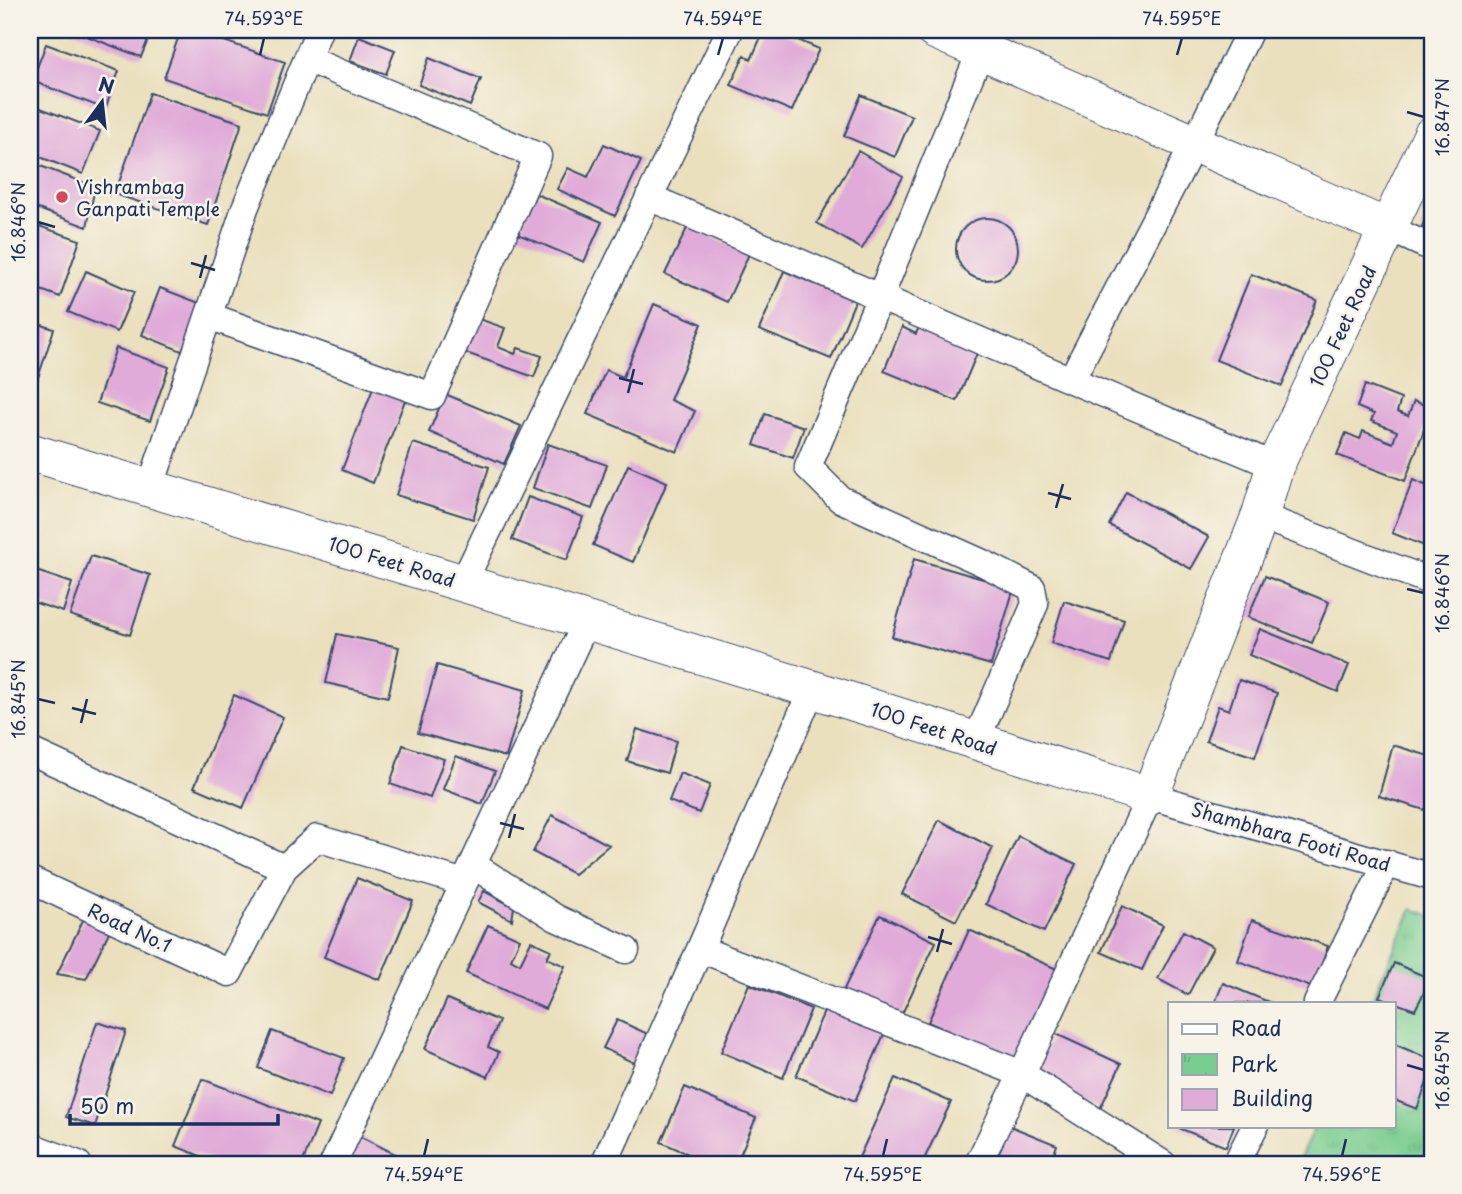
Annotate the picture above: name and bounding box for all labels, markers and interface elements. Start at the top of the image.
text: 74.593°E [225,4,303,31]
text: 74.594°E [683,4,763,31]
text: 74.595°E [1142,4,1222,31]
north arrow [66,66,136,136]
text: N [96,69,118,100]
text: 16.847°N [1428,78,1455,156]
place label: Vishrambag Ganpati Temple [76,172,220,222]
text: 16.846°N [4,182,31,262]
marker: Vishrambag Ganpati Temple [54,189,70,205]
street label: 100 Feet Road [1302,261,1382,391]
street label: 100 Feet Road [325,528,459,594]
text: 16.846°N [1428,553,1455,633]
text: 16.845°N [4,659,31,739]
street label: 100 Feet Road [867,694,1001,762]
street label: Shambhara Footi Road [1188,794,1394,878]
street label: Road No.1 [84,895,176,959]
legend [1168,1002,1396,1128]
text: Road [1231,1011,1282,1043]
text: 16.845°N [1428,1030,1455,1110]
text: Park [1231,1047,1278,1079]
text: Building [1231,1081,1313,1113]
scale bar [70,1082,278,1126]
text: 50 m [80,1089,134,1121]
text: 74.594°E [384,1160,464,1187]
text: 74.595°E [843,1160,923,1187]
text: 74.596°E [1302,1160,1382,1187]

